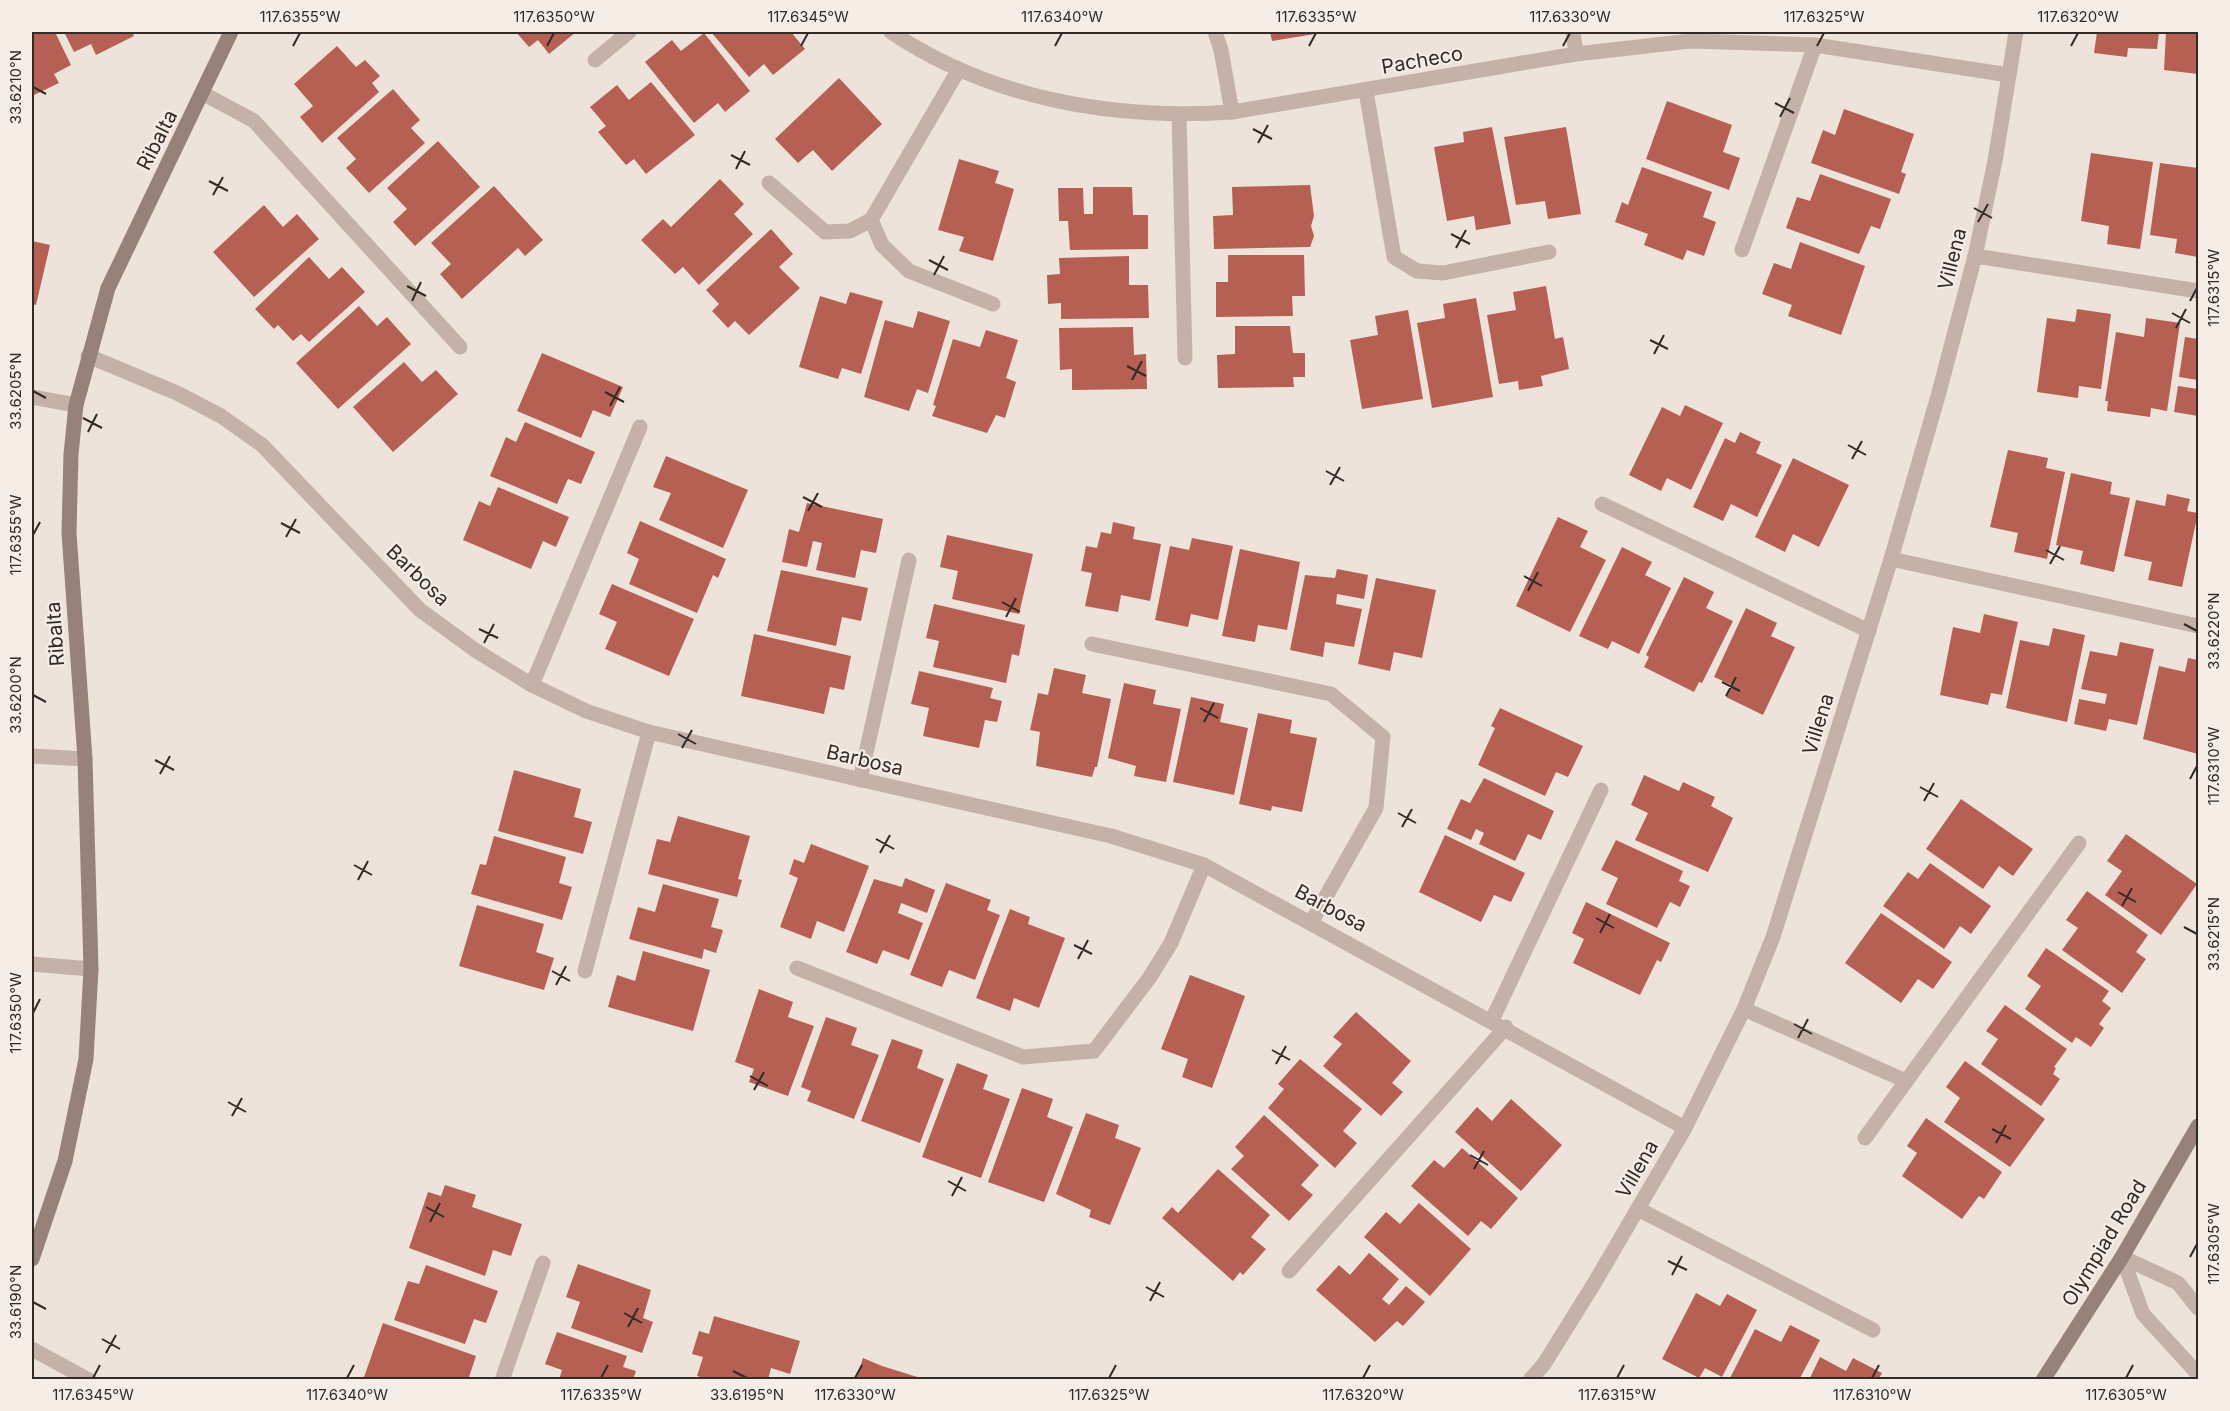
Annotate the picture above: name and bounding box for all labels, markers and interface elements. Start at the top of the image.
text: 117.6355°W [259,7,341,26]
text: 117.6350°W [513,7,595,26]
text: 117.6345°W [767,7,849,26]
text: 117.6340°W [1021,7,1103,26]
text: 117.6335°W [1275,7,1357,26]
text: 117.6330°W [1529,7,1611,26]
text: 117.6325°W [1783,7,1865,26]
text: 117.6320°W [2037,7,2119,26]
street label: Pacheco [1379,41,1465,79]
text: 33.6210°N [6,50,25,124]
street label: Ribalta [132,106,182,174]
street label: Villena [1933,226,1971,292]
text: 117.6315°W [2204,249,2223,327]
text: 33.6205°N [6,352,25,430]
text: 117.6355°W [6,494,25,576]
street label: Barbosa [382,539,454,611]
text: 33.6220°N [2204,592,2223,670]
street label: Ribalta [41,601,69,667]
text: 33.6200°N [6,656,25,734]
street label: Villena [1797,690,1839,758]
text: 117.6310°W [2204,727,2223,805]
street label: Barbosa [824,740,906,780]
street label: Barbosa [1291,879,1371,937]
text: 33.6215°N [2204,897,2223,971]
text: 117.6350°W [6,972,25,1054]
street label: Villena [1611,1136,1663,1202]
street label: Olympiad Road [2057,1175,2151,1311]
text: 117.6305°W [2204,1203,2223,1285]
text: 33.6190°N [6,1265,25,1339]
text: 117.6345°W [52,1385,134,1404]
text: 117.6340°W [306,1385,388,1404]
text: 117.6335°W [560,1385,642,1404]
text: 33.6195°N [710,1385,784,1404]
text: 117.6330°W [814,1385,896,1404]
text: 117.6325°W [1068,1385,1150,1404]
text: 117.6320°W [1322,1385,1404,1404]
text: 117.6315°W [1578,1385,1656,1404]
text: 117.6310°W [1833,1385,1911,1404]
text: 117.6305°W [2085,1385,2167,1404]

